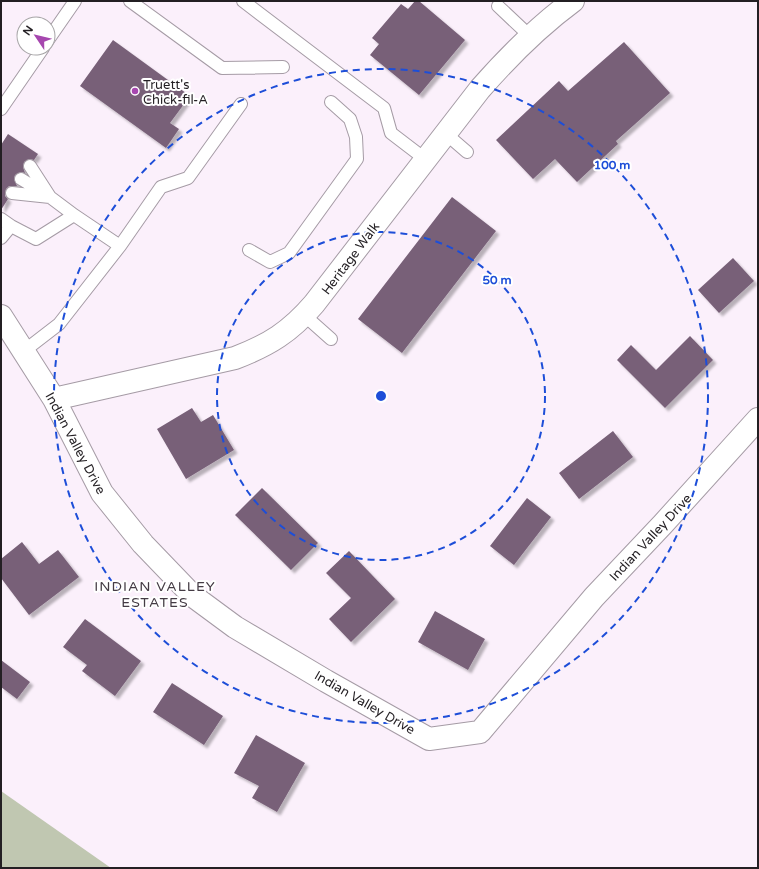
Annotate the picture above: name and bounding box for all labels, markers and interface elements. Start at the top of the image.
north arrow [16,16,56,56]
text: N [20,23,36,38]
place label: Truett's Chick-fil-A [143,77,208,108]
marker: Truett's Chick-fil-A [130,86,140,96]
text: 100 m [594,158,630,172]
street label: Heritage Walk [318,219,383,298]
text: 50 m [482,273,512,287]
centre of rings [374,389,388,403]
street label: Indian Valley Drive [41,390,109,497]
street label: Indian Valley Drive [606,491,695,585]
district label: INDIAN VALLEY ESTATES [94,578,216,611]
street label: Indian Valley Drive [311,668,418,738]

